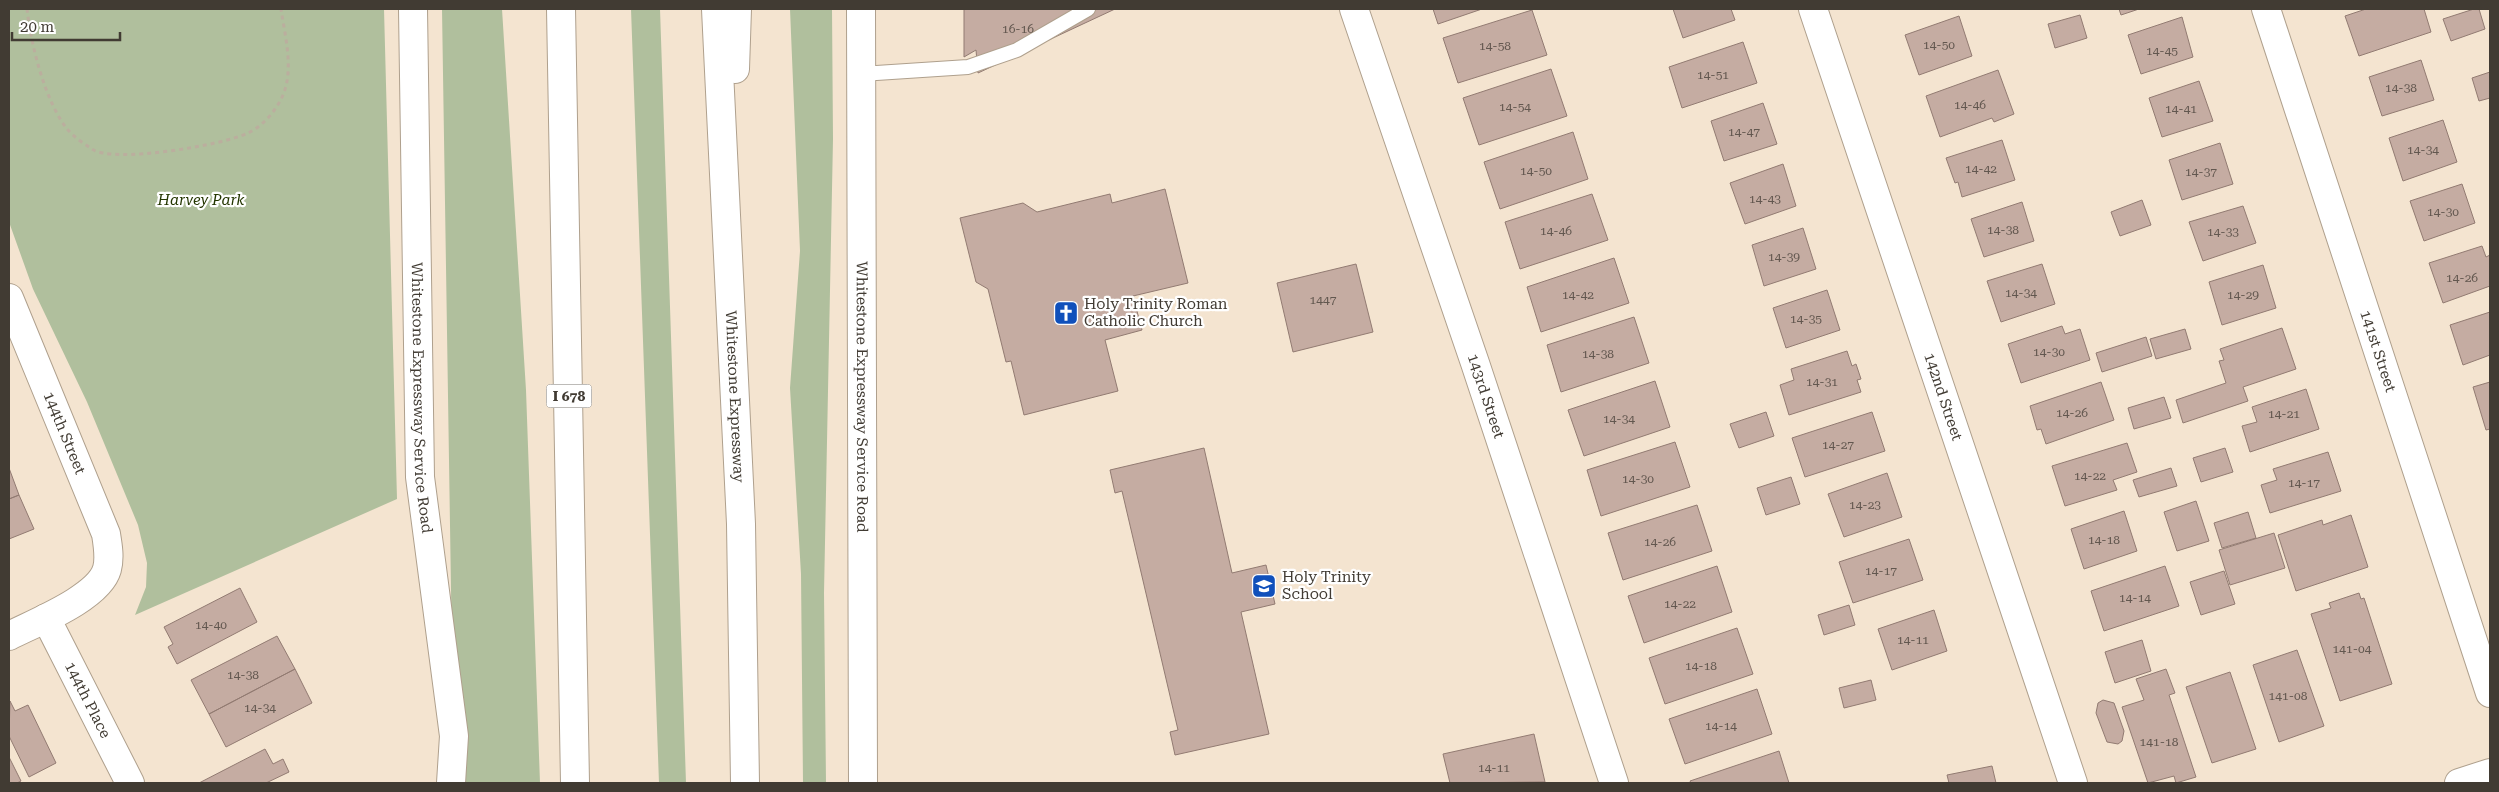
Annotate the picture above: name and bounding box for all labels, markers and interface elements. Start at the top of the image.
scale bar [12,10,120,42]
text: 20 m [20,18,55,36]
house number: 16-16 [1002,22,1034,36]
house number: 14-50 [1923,38,1955,52]
house number: 14-58 [1479,39,1511,53]
house number: 14-45 [2146,44,2178,58]
house number: 14-51 [1697,68,1729,82]
house number: 14-38 [2385,81,2417,95]
house number: 14-46 [1954,98,1986,112]
house number: 14-54 [1499,100,1531,114]
house number: 14-41 [2165,102,2197,116]
house number: 14-47 [1728,125,1760,139]
house number: 14-34 [2407,143,2439,157]
house number: 14-42 [1965,162,1997,176]
house number: 14-50 [1520,164,1552,178]
house number: 14-37 [2185,165,2217,179]
park label: Harvey Park [156,191,245,209]
house number: 14-43 [1749,192,1781,206]
house number: 14-30 [2427,205,2459,219]
house number: 14-38 [1987,223,2019,237]
house number: 14-46 [1540,224,1572,238]
house number: 14-33 [2207,225,2239,239]
house number: 14-39 [1768,250,1800,264]
street label: Whitestone Expressway Service Road [853,261,871,533]
street label: Whitestone Expressway Service Road [408,262,436,535]
house number: 14-26 [2446,271,2478,285]
house number: 14-34 [2005,286,2037,300]
house number: 14-42 [1562,288,1594,302]
house number: 14-29 [2227,288,2259,302]
house number: 1447 [1310,293,1337,307]
place label: Holy Trinity Roman Catholic Church [1084,295,1228,330]
church icon: Holy Trinity Roman Catholic Church [1053,300,1079,326]
street label: 141st Street [2356,308,2400,395]
street label: Whitestone Expressway [722,310,748,483]
house number: 14-35 [1790,312,1822,326]
house number: 14-30 [2033,345,2065,359]
house number: 14-38 [1582,347,1614,361]
street label: 142nd Street [1920,351,1966,443]
street label: 143rd Street [1464,352,1508,441]
house number: 14-31 [1806,375,1838,389]
road number: I 678 [546,384,592,408]
street label: 144th Street [40,389,90,477]
house number: 14-26 [2056,406,2088,420]
house number: 14-21 [2268,407,2300,421]
house number: 14-34 [1603,412,1635,426]
house number: 14-27 [1822,438,1854,452]
house number: 14-22 [2074,469,2106,483]
house number: 14-30 [1622,472,1654,486]
house number: 14-17 [2288,476,2320,490]
house number: 14-23 [1849,498,1881,512]
house number: 14-18 [2088,533,2120,547]
house number: 14-26 [1644,535,1676,549]
house number: 14-17 [1865,564,1897,578]
place label: Holy Trinity School [1282,568,1371,603]
school or university icon: Holy Trinity School [1251,573,1277,599]
house number: 14-14 [2119,591,2151,605]
house number: 14-22 [1664,597,1696,611]
house number: 14-40 [195,618,227,632]
house number: 14-11 [1897,633,1929,647]
house number: 141-04 [2333,642,2372,656]
street label: 144th Place [61,659,115,741]
house number: 14-18 [1685,659,1717,673]
house number: 14-38 [227,668,259,682]
house number: 141-08 [2269,689,2308,703]
house number: 14-34 [244,701,276,715]
house number: 14-14 [1705,719,1737,733]
house number: 141-18 [2140,735,2179,749]
house number: 14-11 [1478,761,1510,775]

